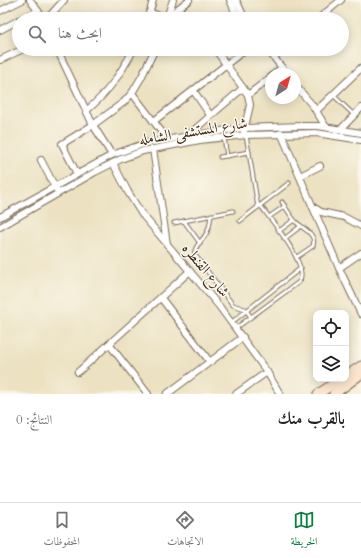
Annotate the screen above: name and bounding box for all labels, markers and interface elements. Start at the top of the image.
search box [12,12,349,56]
icon: search [26,23,48,45]
text: ابحث هنا [58,23,102,43]
north arrow [265,68,301,104]
street label: شارع المستشفى الشامله [137,113,249,152]
street label: شارع القنطره [175,239,234,303]
map controls [313,310,349,382]
button: locate [313,310,349,346]
button: layers [313,346,349,382]
text: بالقرب منك [278,407,345,430]
text: النتائج: 0 [16,411,52,429]
tab: المحفوظات [44,509,80,552]
tab: الاتجاهات [167,509,204,552]
tab: الخريطة [291,509,317,552]

